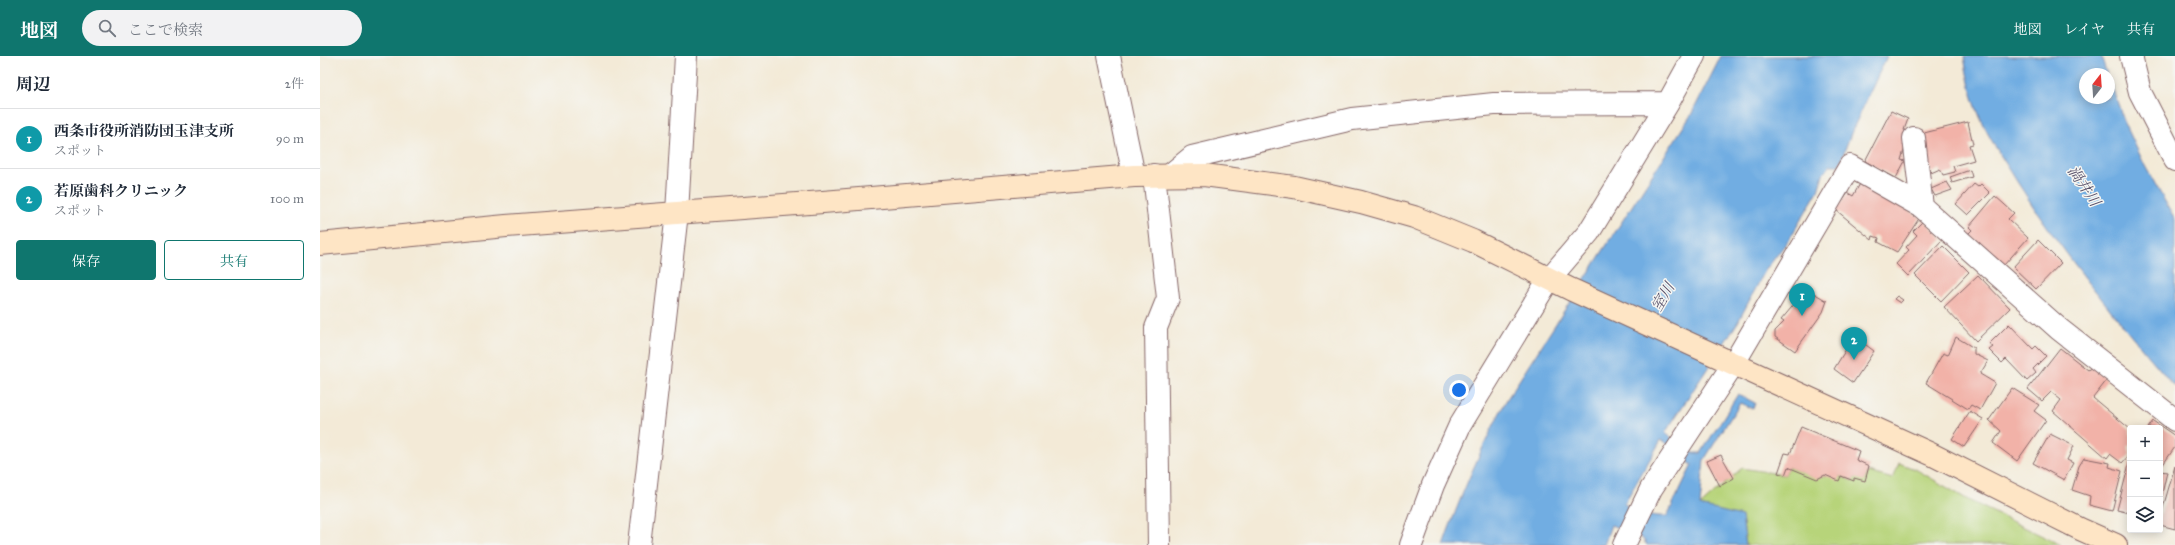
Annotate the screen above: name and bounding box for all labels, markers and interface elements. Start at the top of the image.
search box [82,10,362,46]
icon: search [96,17,118,39]
text: 地図 [20,19,58,42]
text: ここで検索 [128,21,203,39]
text: 地図 [2014,21,2042,38]
text: レイヤ [2064,21,2105,38]
text: 共有 [2127,21,2155,38]
north arrow [2079,68,2115,104]
text: 周辺 [16,74,50,95]
text: 2件 [285,76,304,92]
text: 西条市役所消防団玉津支所 [54,122,234,140]
text: 1 [26,131,32,147]
text: 90 m [276,131,304,147]
text: スポット [54,143,106,159]
water label: 渦井川 [2064,162,2105,211]
text: 若原歯科クリニック [54,182,188,200]
text: 2 [26,191,32,207]
text: 100 m [270,191,304,207]
text: スポット [54,203,106,219]
button: 保存 [16,240,156,280]
button: 共有 [164,240,304,280]
water label: 室川 [1648,278,1679,314]
pin: 1 [1789,283,1815,316]
pin: 2 [1841,327,1867,360]
your location [1449,380,1469,400]
map controls [2127,425,2163,533]
button: + [2127,425,2163,461]
button: − [2127,461,2163,497]
button: layers [2127,497,2163,533]

